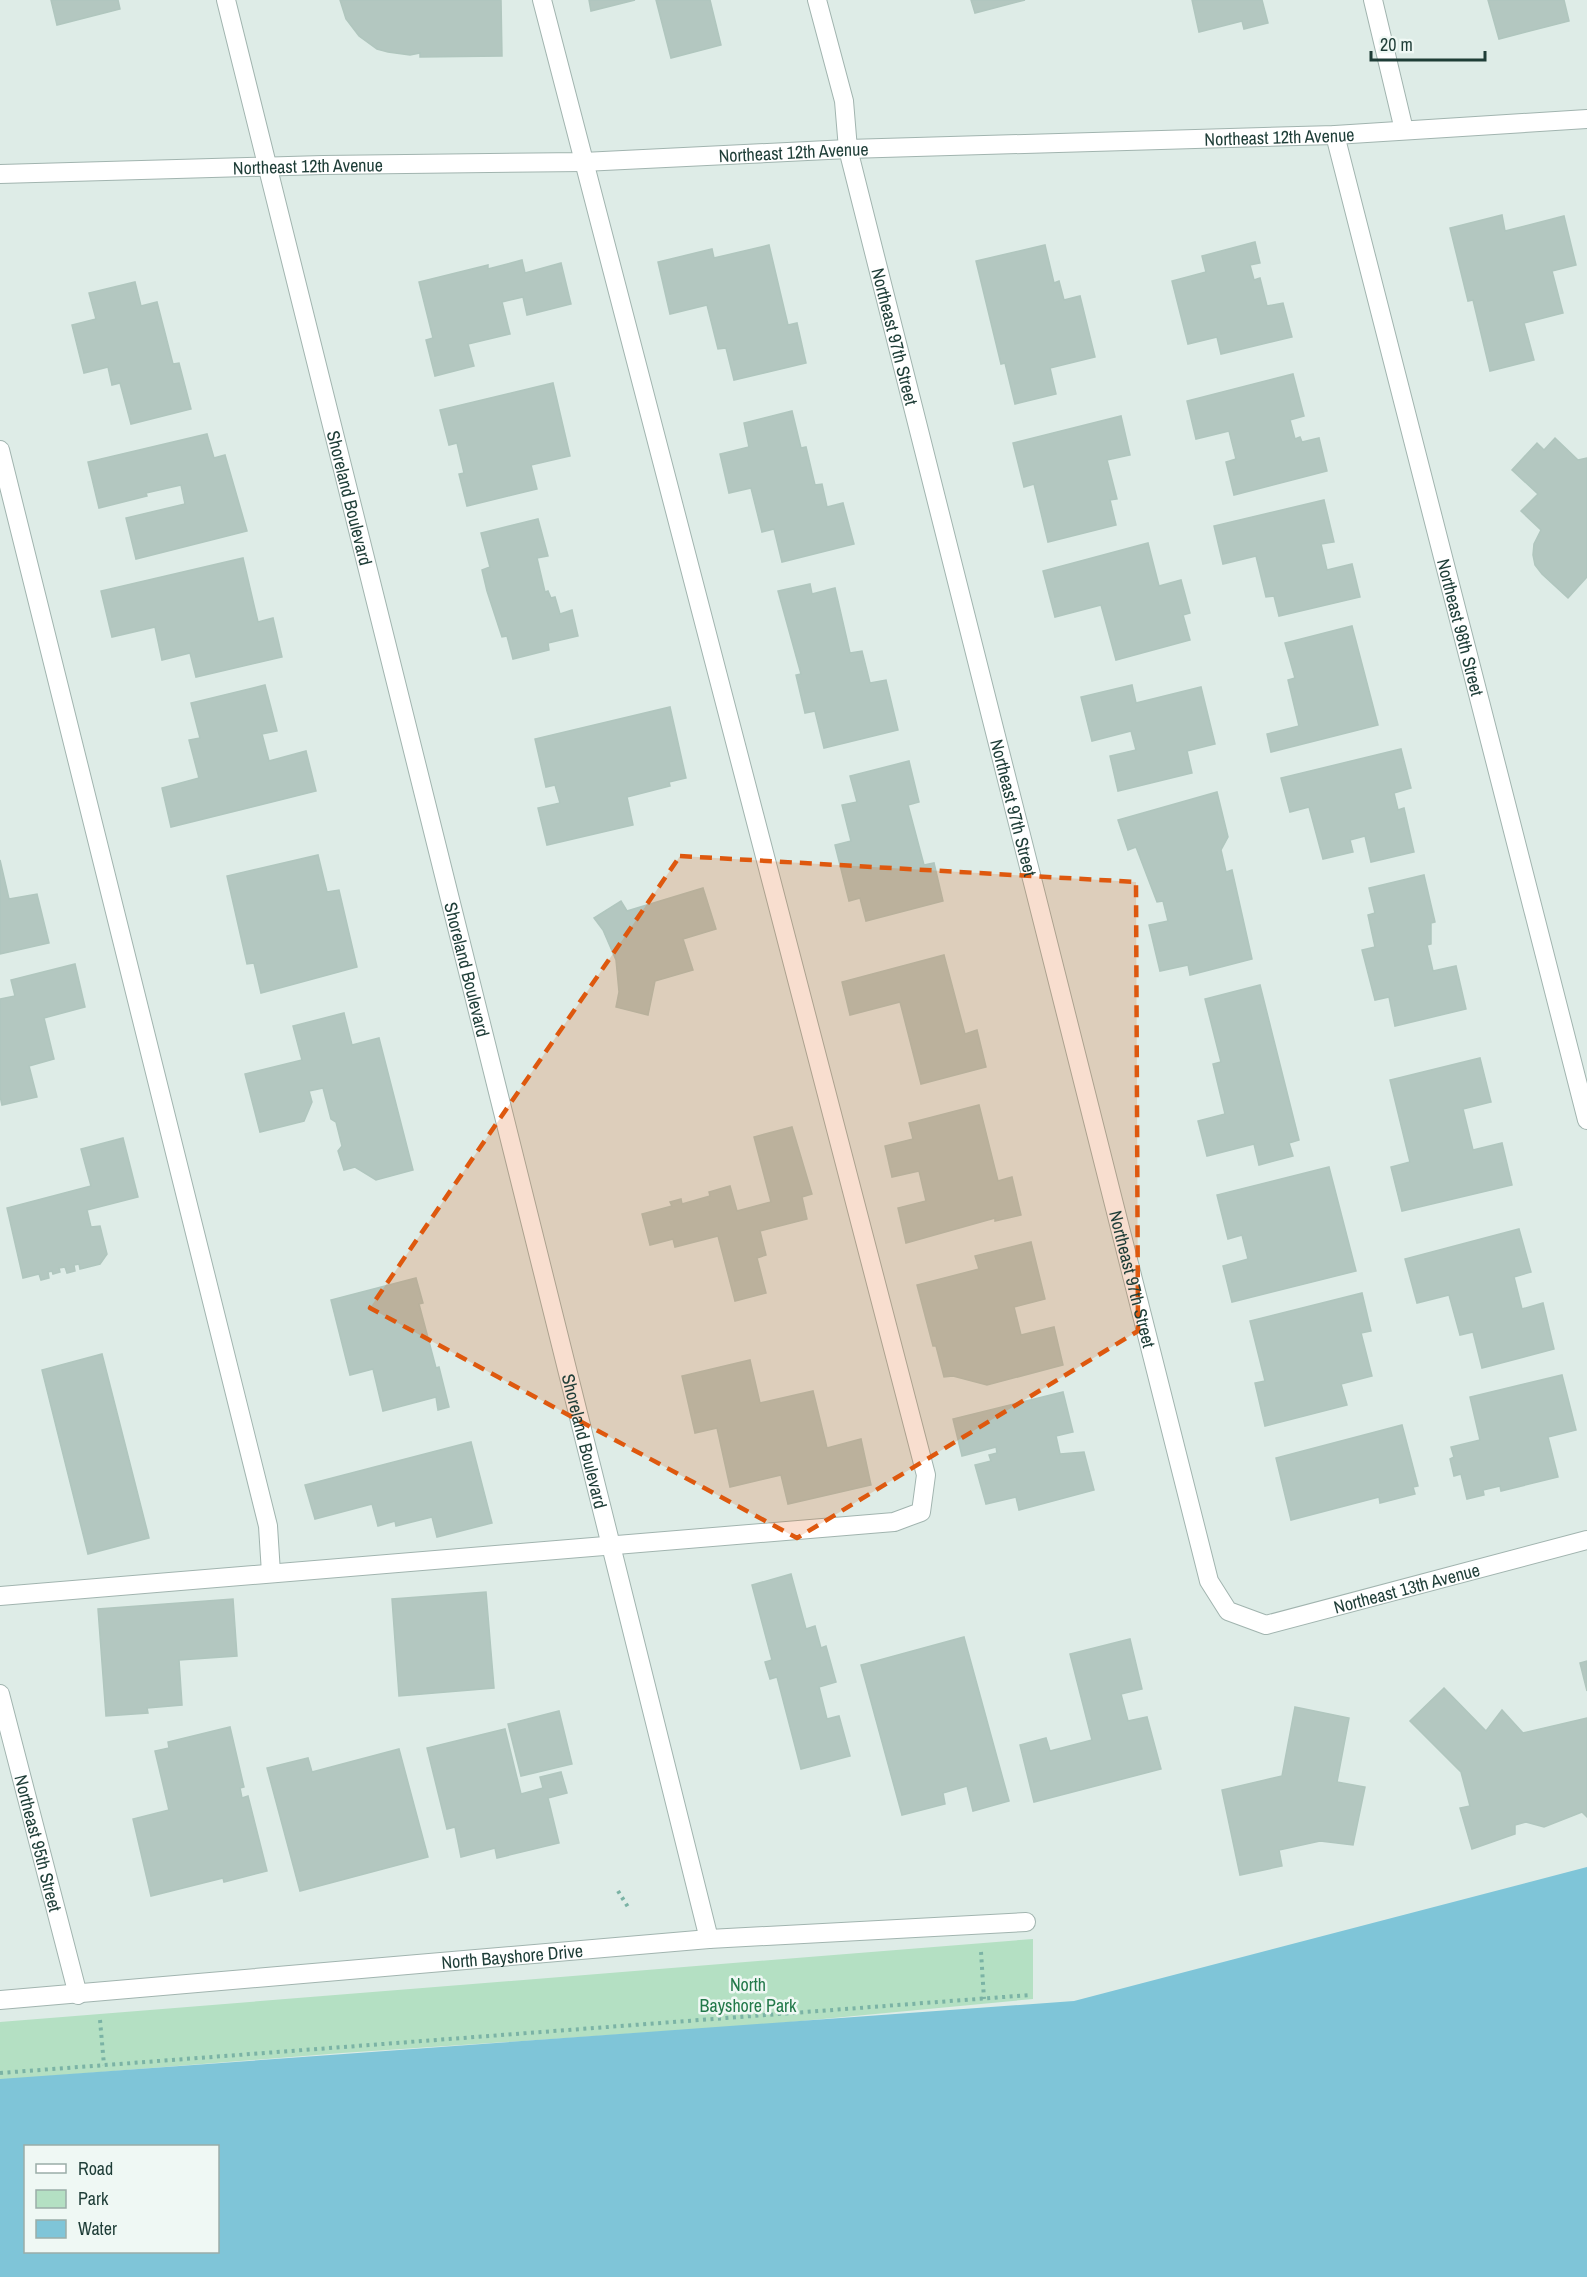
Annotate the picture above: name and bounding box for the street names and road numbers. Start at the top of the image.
street label: Northeast 12th Avenue [1204,121,1355,151]
street label: Northeast 12th Avenue [718,136,869,168]
street label: Northeast 12th Avenue [233,152,383,180]
street label: Northeast 97th Street [866,265,925,408]
street label: Shoreland Boulevard [321,428,379,568]
street label: Northeast 98th Street [1431,556,1490,698]
street label: Northeast 97th Street [985,737,1043,879]
street label: Shoreland Boulevard [439,899,496,1039]
street label: Northeast 97th Street [1104,1208,1162,1350]
street label: Shoreland Boulevard [556,1371,614,1511]
street label: Northeast 13th Avenue [1331,1556,1482,1619]
street label: Northeast 95th Street [9,1772,68,1914]
street label: North Bayshore Drive [440,1937,584,1974]

